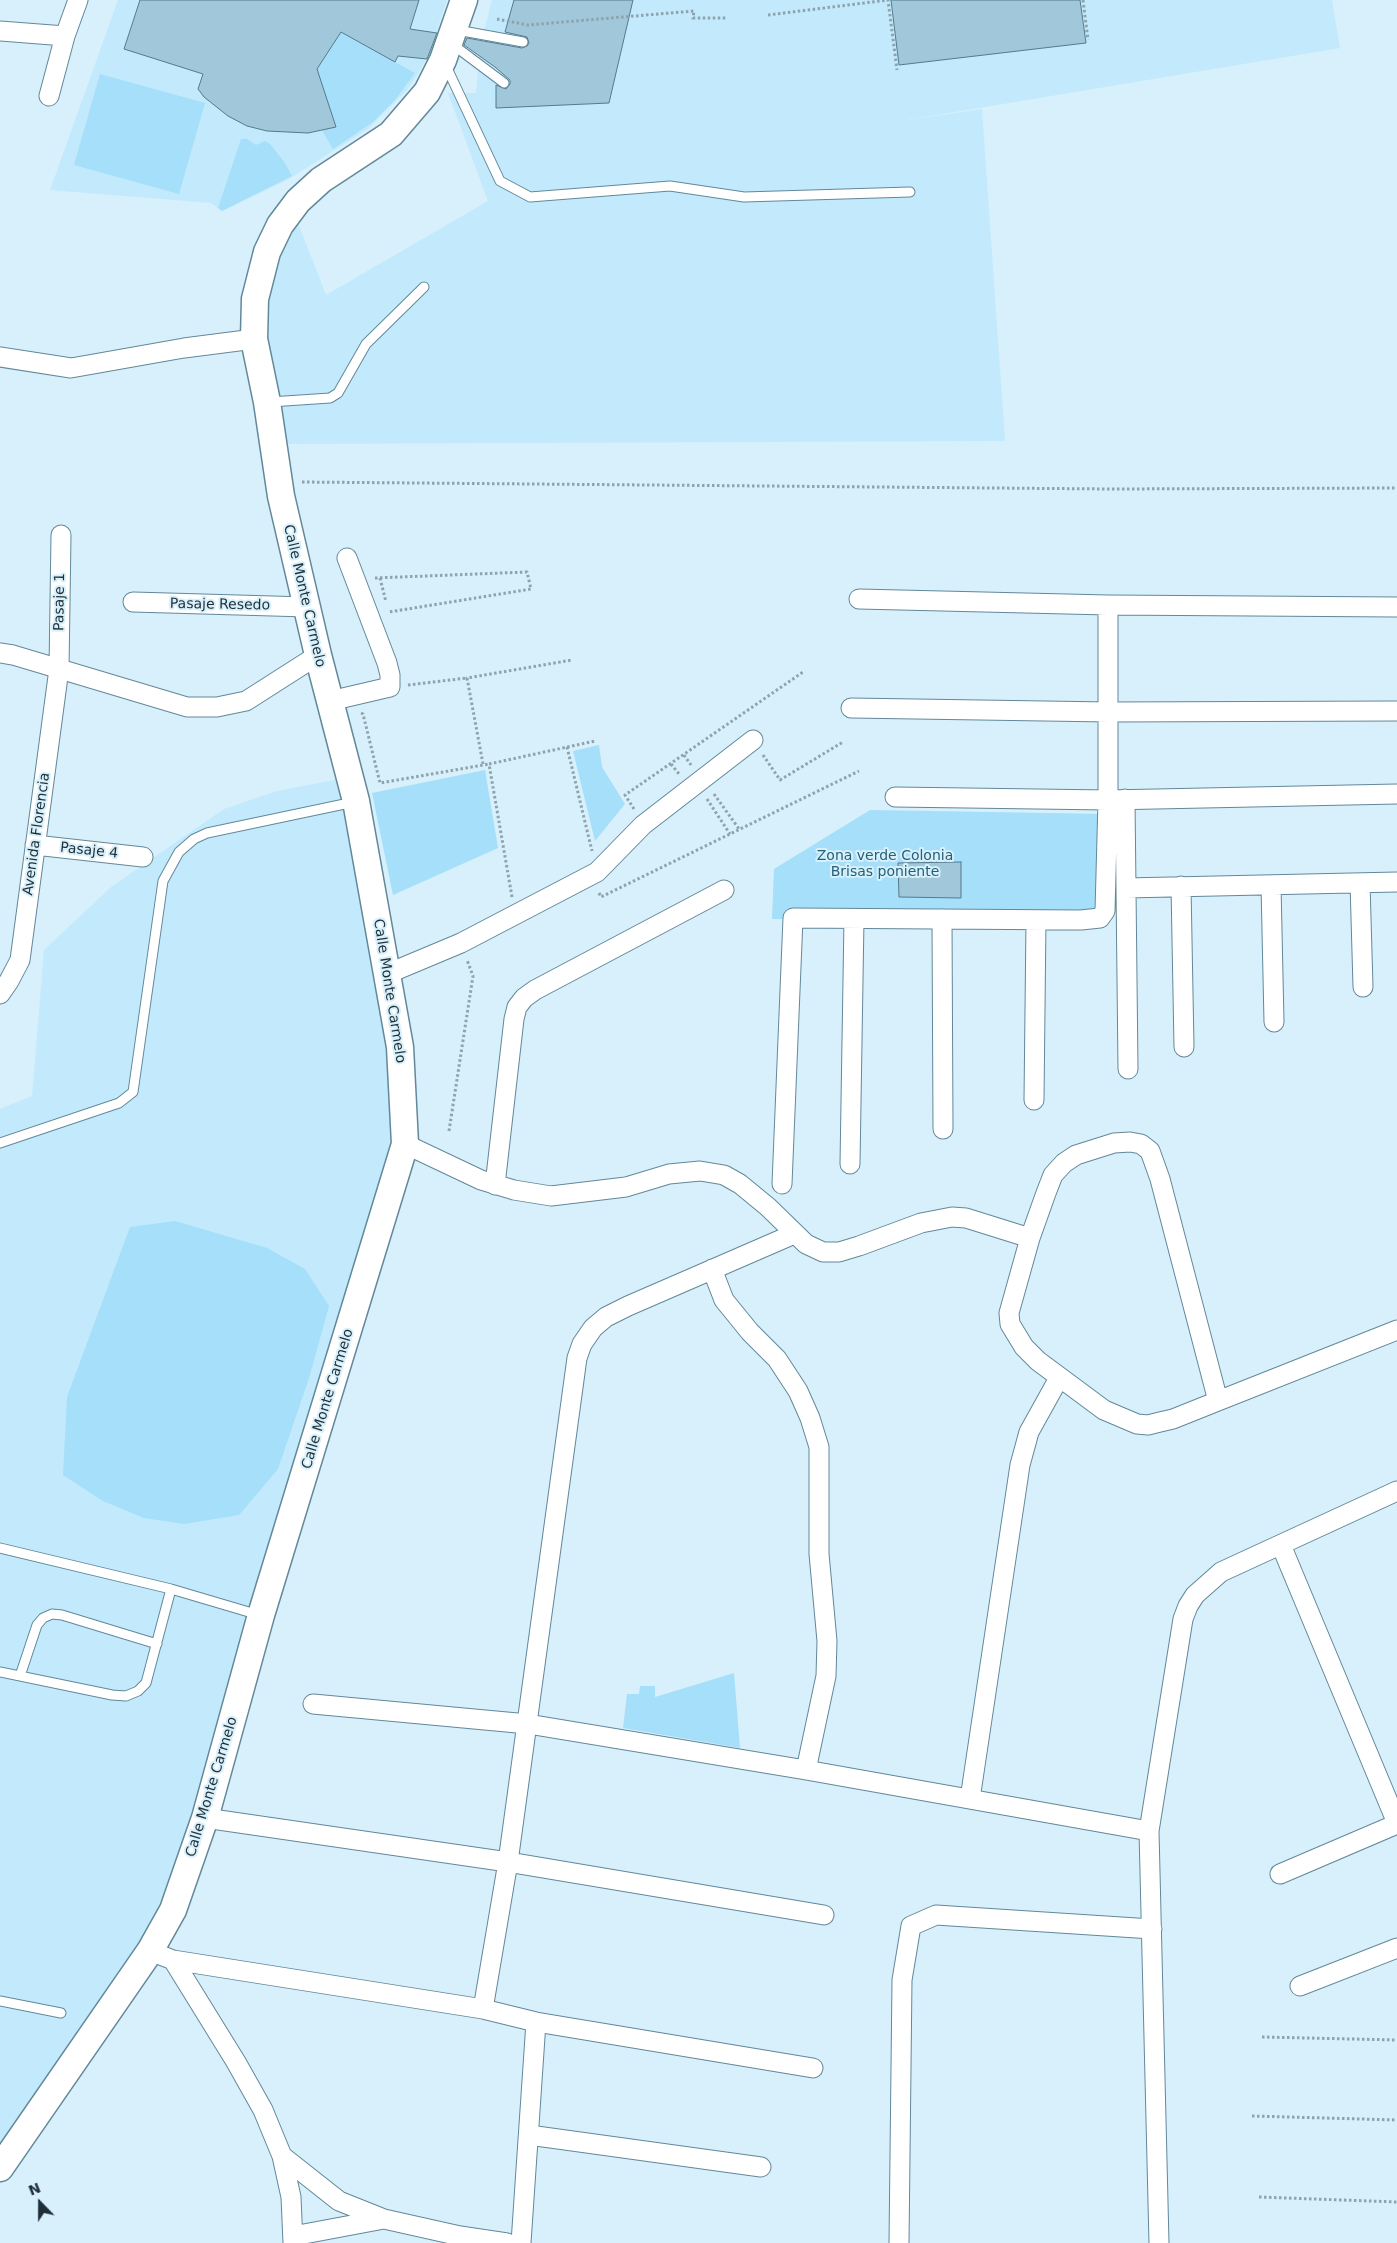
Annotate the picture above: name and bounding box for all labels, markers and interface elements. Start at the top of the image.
street label: Calle Monte Carmelo [279,523,329,669]
street label: Pasaje 1 [51,573,69,631]
street label: Pasaje Resedo [170,596,270,614]
street label: Avenida Florencia [20,771,54,897]
street label: Pasaje 4 [59,840,119,862]
park label: Zona verde Colonia Brisas poniente [817,848,953,880]
street label: Calle Monte Carmelo [369,918,409,1064]
street label: Calle Monte Carmelo [299,1327,357,1471]
street label: Calle Monte Carmelo [183,1715,241,1859]
north arrow [15,2178,65,2228]
text: N [26,2179,43,2199]

